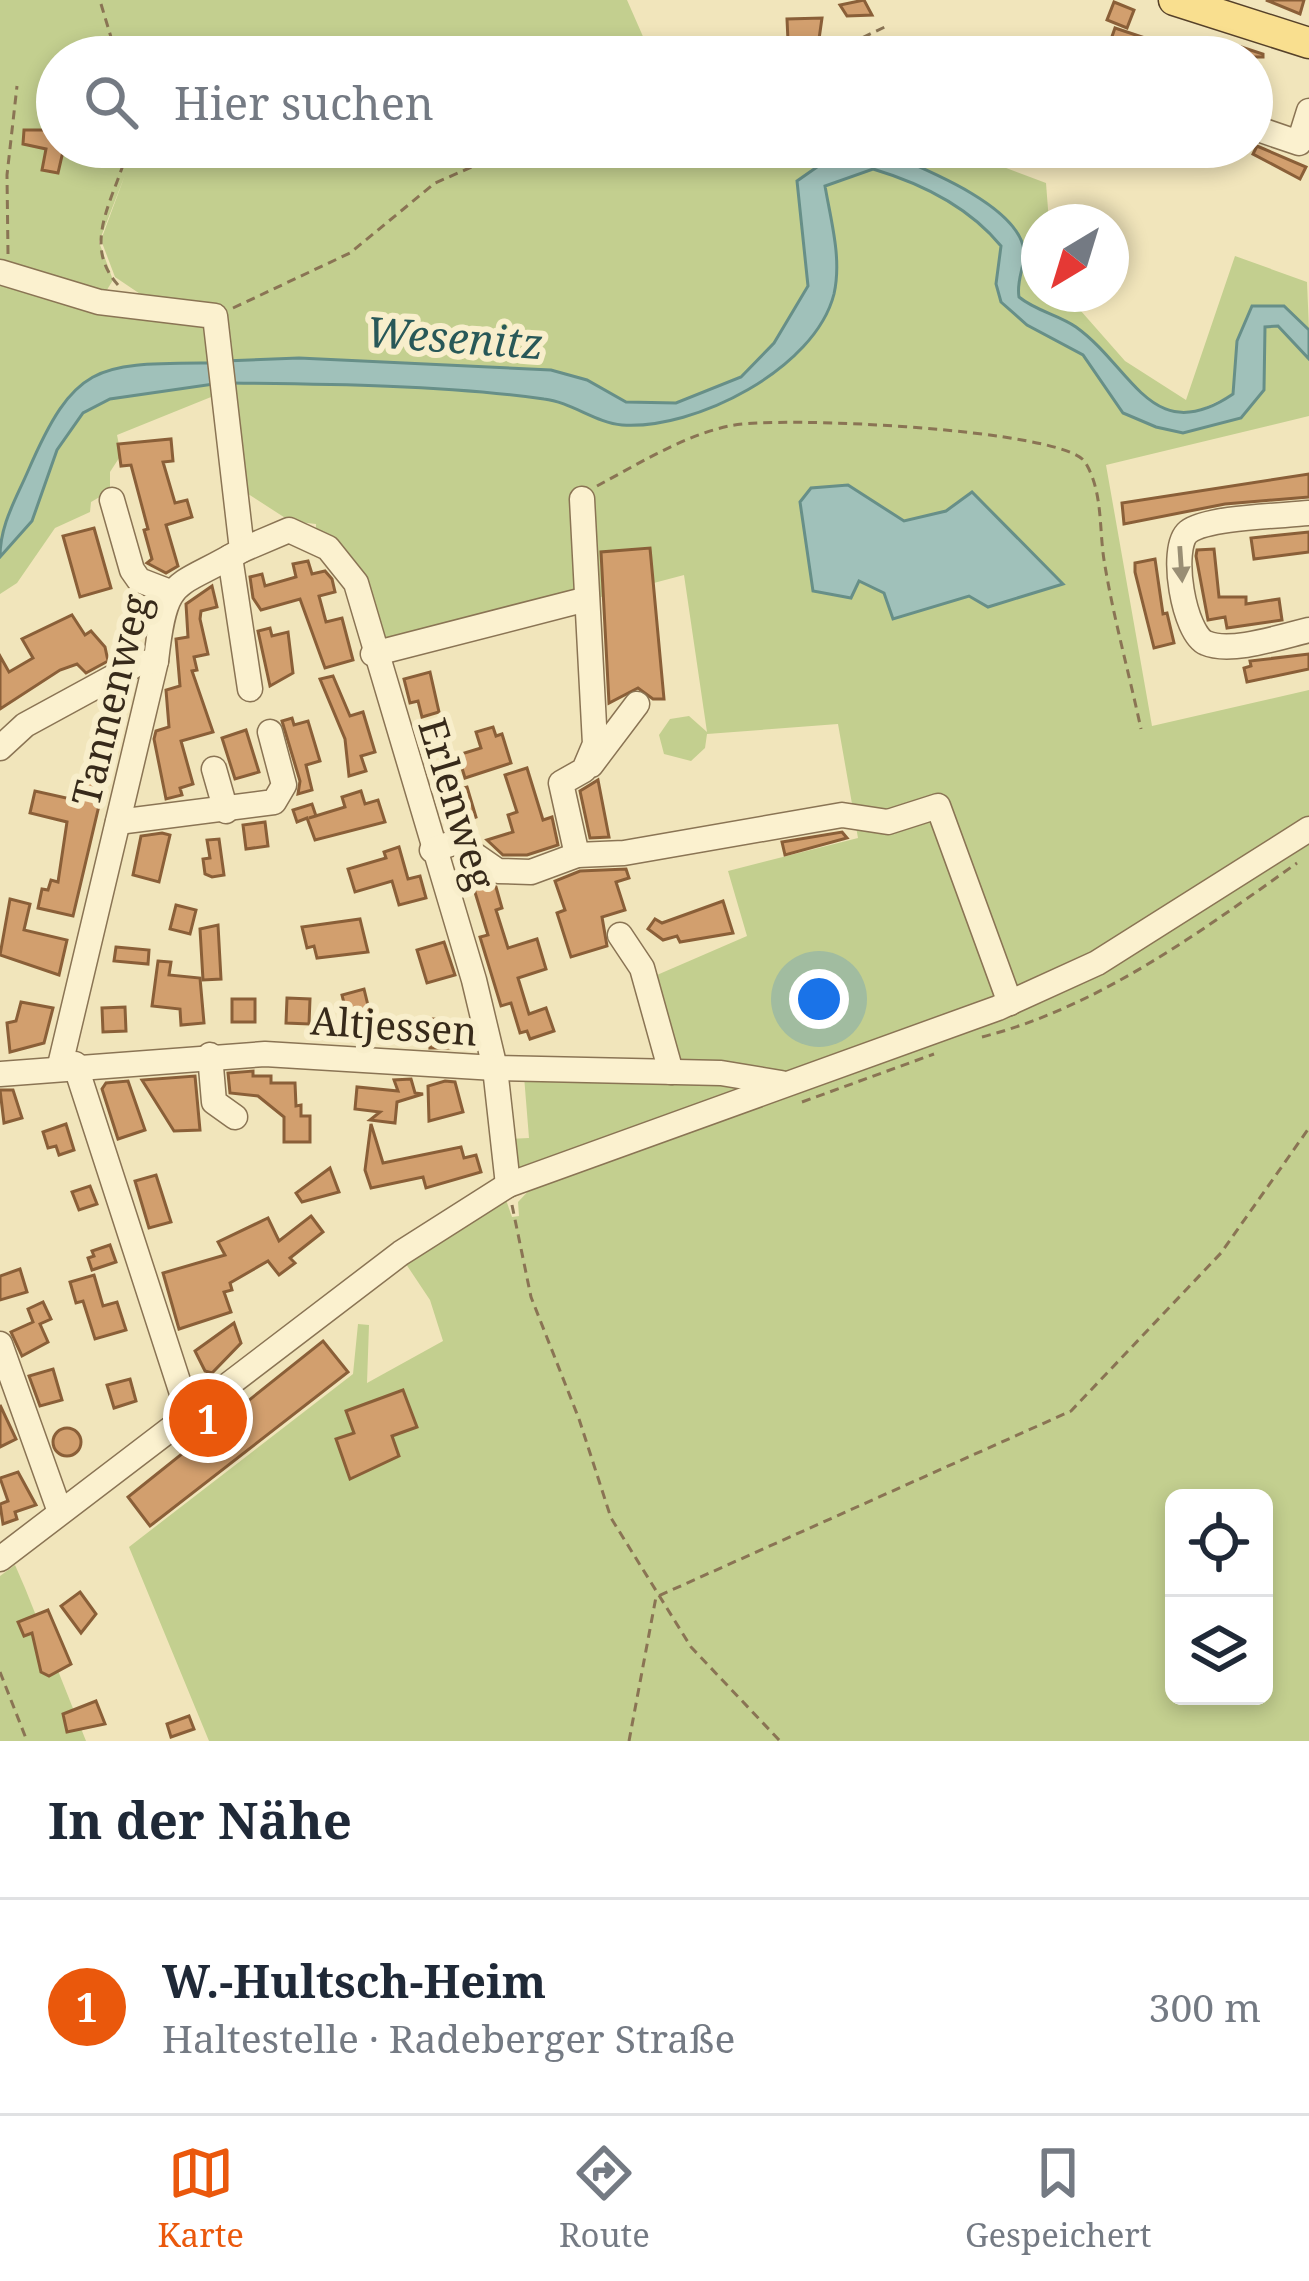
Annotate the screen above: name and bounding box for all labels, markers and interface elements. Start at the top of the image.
search box [36,36,1273,168]
icon: search [78,69,144,135]
text: Hier suchen [174,72,434,133]
north arrow [1021,204,1129,312]
water label: Wesenitz [365,302,545,371]
one-way arrow [1172,546,1191,584]
street label: Tannenweg [58,588,161,811]
street label: Erlenweg [407,712,510,896]
your location [789,969,849,1029]
street label: Altjessen [309,992,479,1057]
pin: 1 [169,1373,247,1463]
map controls [1165,1489,1273,1705]
button: locate [1165,1489,1273,1597]
button: layers [1165,1597,1273,1705]
text: In der Nähe [48,1784,352,1854]
text: W.-Hultsch-Heim [162,1950,546,2011]
text: 1 [76,1980,98,2033]
text: 300 m [1149,1980,1261,2033]
text: Haltestelle · Radeberger Straße [162,2011,735,2064]
tab: Karte [157,2140,244,2257]
tab: Route [559,2140,650,2257]
tab: Gespeichert [965,2140,1151,2257]

